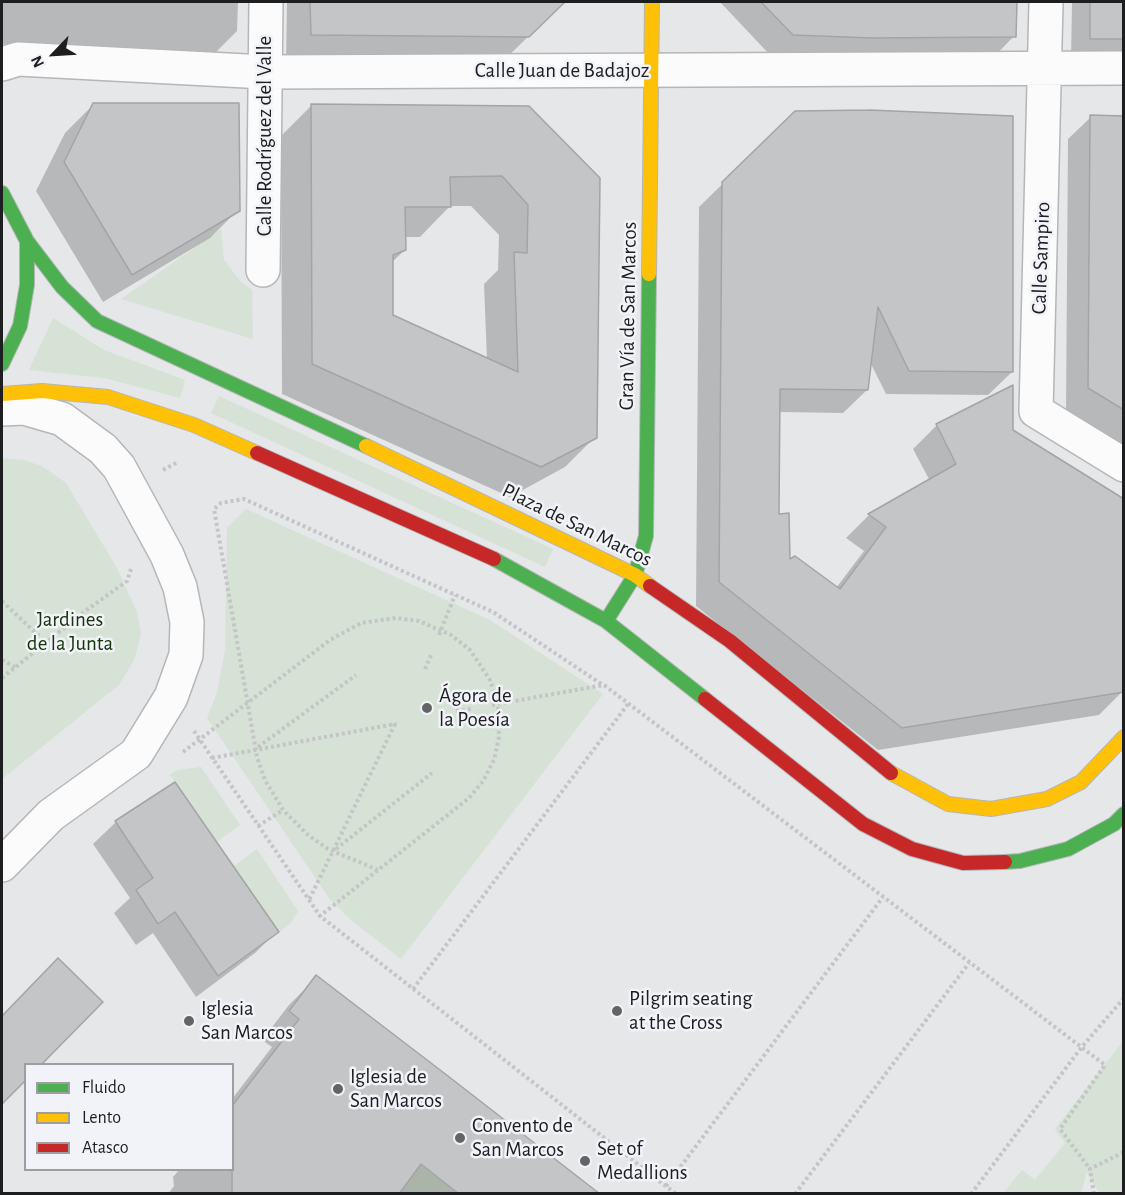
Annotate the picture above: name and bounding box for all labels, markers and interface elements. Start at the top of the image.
north arrow [24,24,84,84]
street label: Calle Rodríguez del Valle [252,36,278,236]
text: N [28,53,47,70]
street label: Calle Juan de Badajoz [475,58,649,84]
street label: Calle Sampiro [1026,201,1056,315]
street label: Gran Vía de San Marcos [614,221,642,411]
street label: Plaza de San Marcos [498,478,656,572]
park label: Jardines de la Junta [27,607,113,657]
place label: Ágora de la Poesía [439,683,512,733]
marker: Ágora de la Poesía [420,701,434,715]
place label: Pilgrim seating at the Cross [629,986,753,1036]
place label: Iglesia San Marcos [201,996,293,1046]
marker: Pilgrim seating at the Cross [610,1004,624,1018]
marker: Iglesia San Marcos [182,1014,196,1028]
legend [24,1063,234,1171]
place label: Iglesia de San Marcos [350,1064,442,1114]
text: Fluido [82,1079,126,1097]
marker: Iglesia de San Marcos [331,1082,345,1096]
text: Lento [82,1109,121,1127]
place label: Convento de San Marcos [472,1113,573,1163]
marker: Convento de San Marcos [453,1131,467,1145]
place label: Set of Medallions [597,1136,688,1186]
text: Atasco [82,1139,129,1157]
marker: Set of Medallions [578,1154,592,1168]

